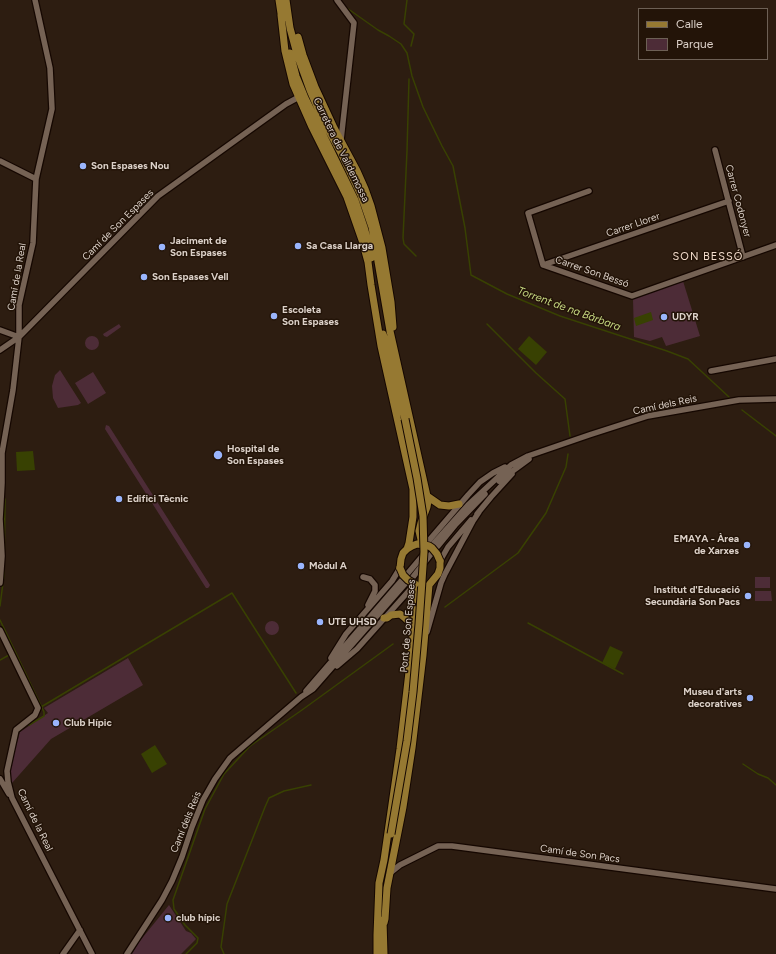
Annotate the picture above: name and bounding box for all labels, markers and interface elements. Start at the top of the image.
legend [638,8,768,60]
text: Calle [676,17,703,31]
text: Parque [676,37,713,51]
street label: Carretera de Valldemossa [310,96,372,204]
place label: Son Espases Nou [91,160,169,172]
marker: Son Espases Nou [78,161,88,171]
street label: Carrer Codonyer [723,163,753,239]
street label: Camí de Son Espases [80,187,156,263]
street label: Carrer Llorer [605,210,661,240]
place label: Jaciment de Son Espases [170,235,227,258]
place label: Sa Casa Llarga [306,240,373,252]
marker: Sa Casa Llarga [293,241,303,251]
street label: Camí de la Real [5,242,29,312]
marker: Jaciment de Son Espases [157,242,167,252]
district label: SON BESSÓ [673,250,743,264]
street label: Carrer Son Bessó [554,254,630,290]
place label: Son Espases Vell [152,271,228,283]
marker: Son Espases Vell [139,272,149,282]
water label: Torrent de na Bàrbara [516,284,622,334]
place label: Escoleta Son Espases [282,304,339,328]
marker: Escoleta Son Espases [269,311,279,321]
place label: UDYR [672,311,699,323]
marker: UDYR [659,312,669,322]
street label: Camí dels Reis [632,392,698,418]
place label: Hospital de Son Espases [227,443,284,466]
marker: Hospital de Son Espases [212,449,224,461]
place label: Edifici Tècnic [127,493,188,505]
marker: Edifici Tècnic [114,494,124,504]
place label: EMAYA - Àrea de Xarxes [674,533,739,556]
marker: EMAYA - Àrea de Xarxes [742,540,752,550]
place label: Mòdul A [309,560,347,572]
marker: Mòdul A [296,561,306,571]
street label: Pont de Son Espases [398,579,418,673]
place label: Institut d'Educació Secundària Son Pacs [645,584,740,608]
marker: Institut d'Educació Secundària Son Pacs [743,591,753,601]
place label: UTE UHSD [328,616,377,628]
marker: UTE UHSD [315,617,325,627]
place label: Museu d'arts decoratives [683,686,742,710]
marker: Museu d'arts decoratives [745,693,755,703]
place label: Club Hípic [64,717,112,729]
marker: Club Hípic [51,718,61,728]
street label: Camí de la Real [15,787,55,853]
street label: Camí dels Reis [168,790,204,854]
street label: Camí de Son Pacs [539,842,621,866]
place label: club hípic [176,912,220,924]
marker: club hípic [163,913,173,923]

